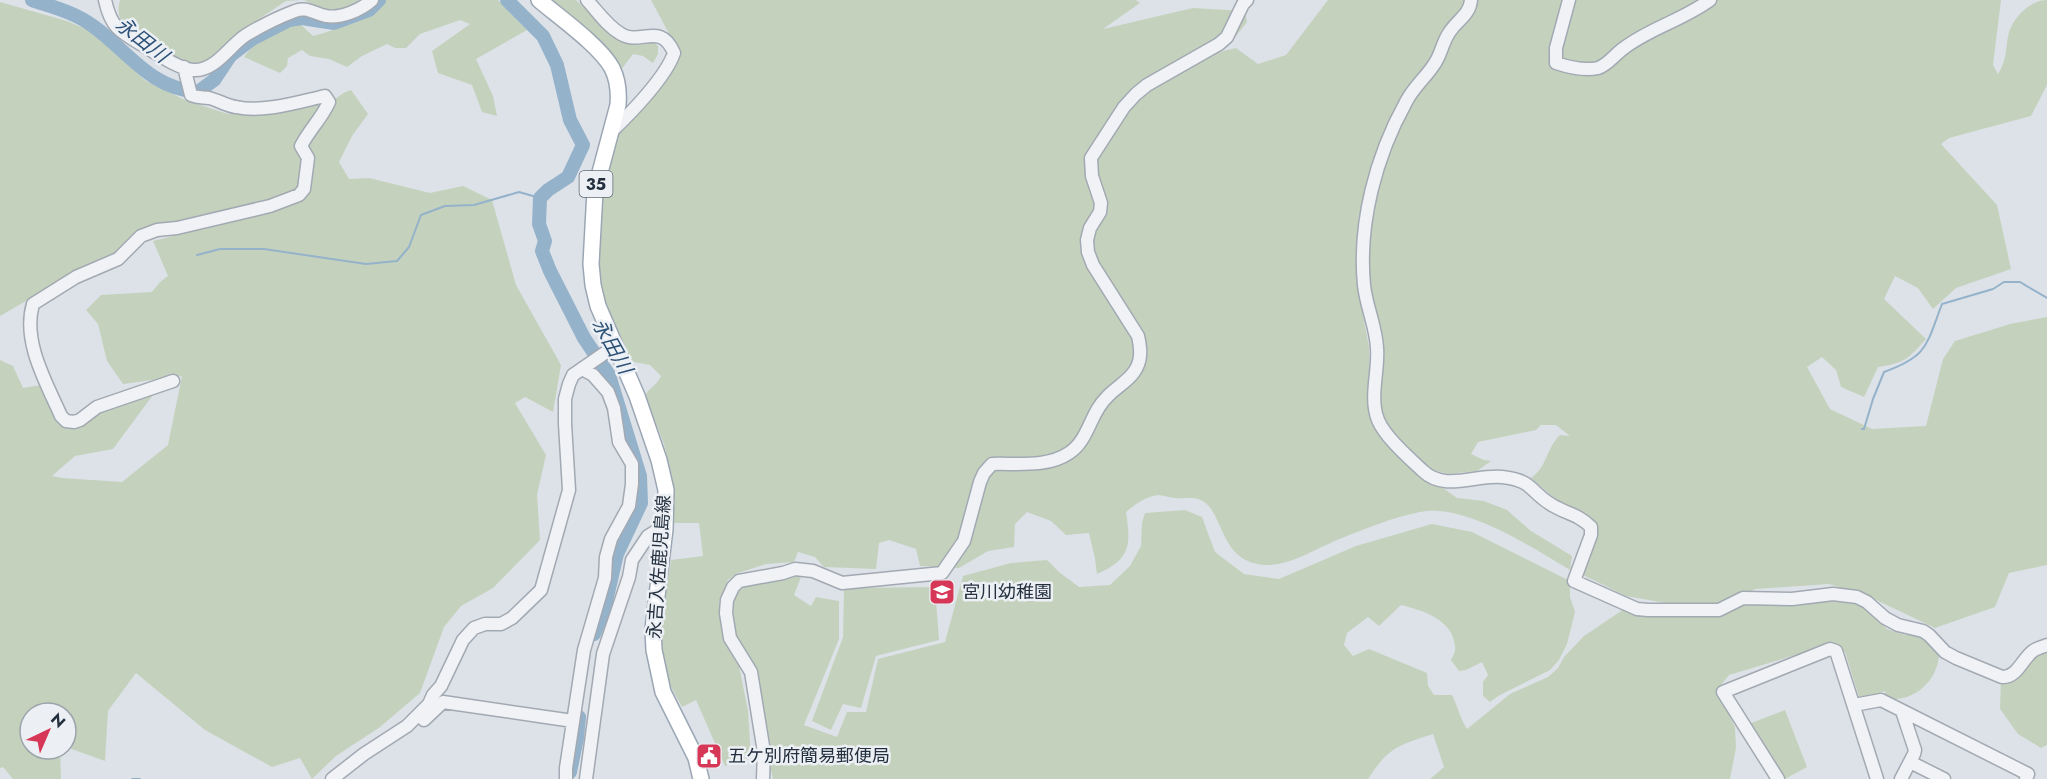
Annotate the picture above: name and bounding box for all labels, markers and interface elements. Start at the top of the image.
water label: 永田川 [109,10,176,71]
road number: 35 [580,171,612,197]
water label: 永田川 [585,313,640,381]
street label: 永吉入佐鹿児島線 [641,494,677,640]
school or university icon: 宮川幼稚園 [927,577,957,607]
place label: 宮川幼稚園 [962,579,1052,605]
north arrow [18,701,78,761]
text: N [46,708,71,733]
public building icon: 五ケ別府簡易郵便局 [694,741,724,771]
place label: 五ケ別府簡易郵便局 [728,743,890,769]

